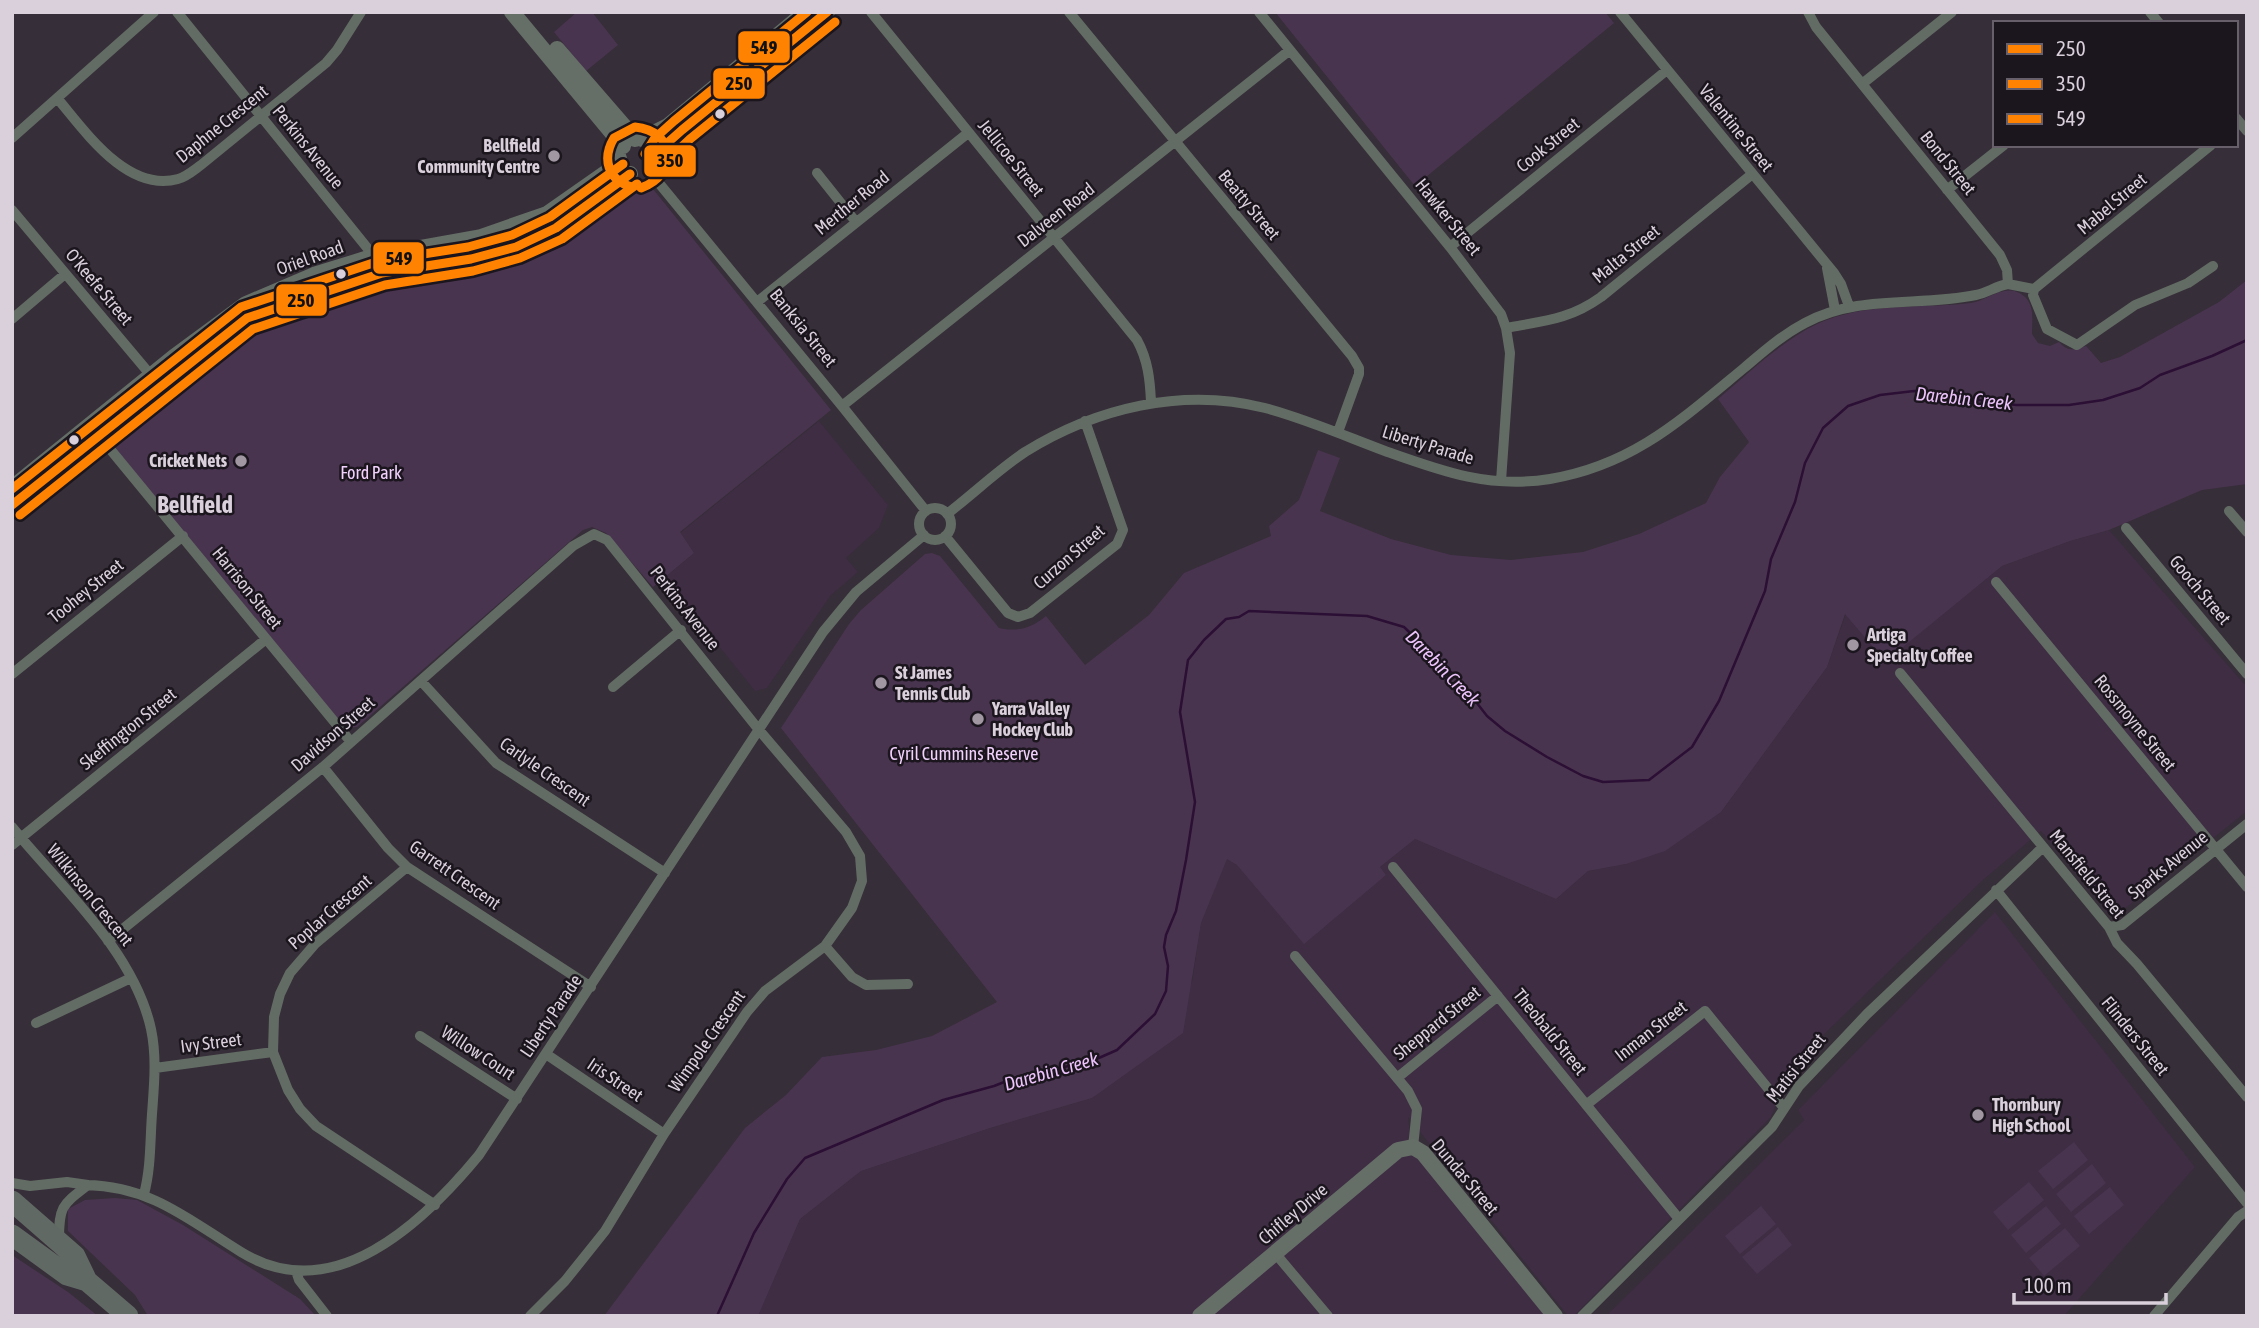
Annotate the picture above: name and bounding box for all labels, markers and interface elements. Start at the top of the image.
legend [1993,21,2238,147]
line badge: 549 [737,30,791,64]
text: 549 [751,36,777,58]
text: 250 [2056,36,2086,60]
line badge: 250 [712,67,766,100]
text: 350 [2056,71,2086,95]
text: 250 [726,72,752,94]
street label: Daphne Crescent [172,80,272,167]
street label: Valentine Street [1695,80,1778,176]
street label: Perkins Avenue [268,101,348,193]
text: 549 [2056,106,2086,130]
unlabelled marker [713,107,727,121]
street label: Cook Street [1512,113,1583,176]
street label: Jellicoe Street [974,115,1049,200]
street label: Bond Street [1916,126,1981,199]
place label: Bellfield Community Centre [417,135,540,177]
line badge: 350 [643,144,697,178]
marker: Bellfield Community Centre [546,148,562,164]
text: 350 [657,149,683,171]
street label: Beatty Street [1214,165,1285,244]
street label: Merther Road [810,166,893,239]
street label: Mabel Street [2073,169,2151,239]
street label: Hawker Street [1411,174,1486,259]
street label: Dalveen Road [1013,178,1098,251]
street label: Malta Street [1588,220,1664,287]
street label: Oriel Road [273,236,346,279]
line badge: 549 [372,241,425,275]
street label: O'Keefe Street [61,244,137,329]
text: 549 [386,247,412,269]
unlabelled marker [334,267,348,281]
line badge: 250 [275,283,328,317]
street label: Banksia Street [766,284,841,371]
text: 250 [288,289,314,311]
water label: Darebin Creek [1915,382,2014,414]
street label: Liberty Parade [1380,421,1477,468]
unlabelled marker [67,433,81,447]
place label: Cricket Nets [149,450,228,471]
marker: Cricket Nets [233,453,249,469]
park label: Ford Park [340,462,402,483]
district label: Bellfield [157,491,233,518]
street label: Curzon Street [1029,520,1109,593]
street label: Harrison Street [208,543,287,633]
street label: Gooch Street [2165,551,2235,629]
street label: Toohey Street [44,554,127,627]
street label: Perkins Avenue [646,561,725,654]
place label: Artiga Specialty Coffee [1866,624,1973,666]
water label: Darebin Creek [1401,625,1485,711]
marker: Artiga Specialty Coffee [1845,637,1861,653]
place label: St James Tennis Club [895,662,971,704]
street label: Rossmoyne Street [2090,670,2181,775]
marker: St James Tennis Club [873,675,889,691]
street label: Skeffington Street [75,683,180,774]
street label: Davidson Street [287,692,379,776]
place label: Yarra Valley Hockey Club [991,698,1073,740]
marker: Yarra Valley Hockey Club [970,711,986,727]
street label: Carlyle Crescent [496,733,595,811]
park label: Cyril Cummins Reserve [889,743,1039,764]
street label: Mansfield Street [2045,825,2129,922]
street label: Sparks Avenue [2124,826,2212,903]
street label: Garrett Crescent [406,836,505,914]
street label: Wilkinson Crescent [43,840,138,950]
street label: Poplar Crescent [284,870,376,953]
street label: Liberty Parade [515,971,586,1061]
street label: Sheppard Street [1389,981,1484,1064]
street label: Theobald Street [1509,984,1592,1079]
street label: Wimpole Crescent [664,986,749,1096]
street label: Flinders Street [2097,992,2174,1079]
street label: Inman Street [1611,996,1691,1065]
street label: Willow Court [437,1021,519,1084]
street label: Ivy Street [179,1028,243,1057]
street label: Matisi Street [1762,1029,1830,1106]
water label: Darebin Creek [1001,1047,1101,1095]
street label: Iris Street [584,1053,647,1106]
place label: Thornbury High School [1992,1094,2070,1136]
marker: Thornbury High School [1970,1107,1986,1123]
street label: Dundas Street [1428,1134,1503,1219]
street label: Chifley Drive [1254,1179,1331,1248]
scale bar [2014,1262,2166,1306]
text: 100 m [2024,1273,2072,1297]

